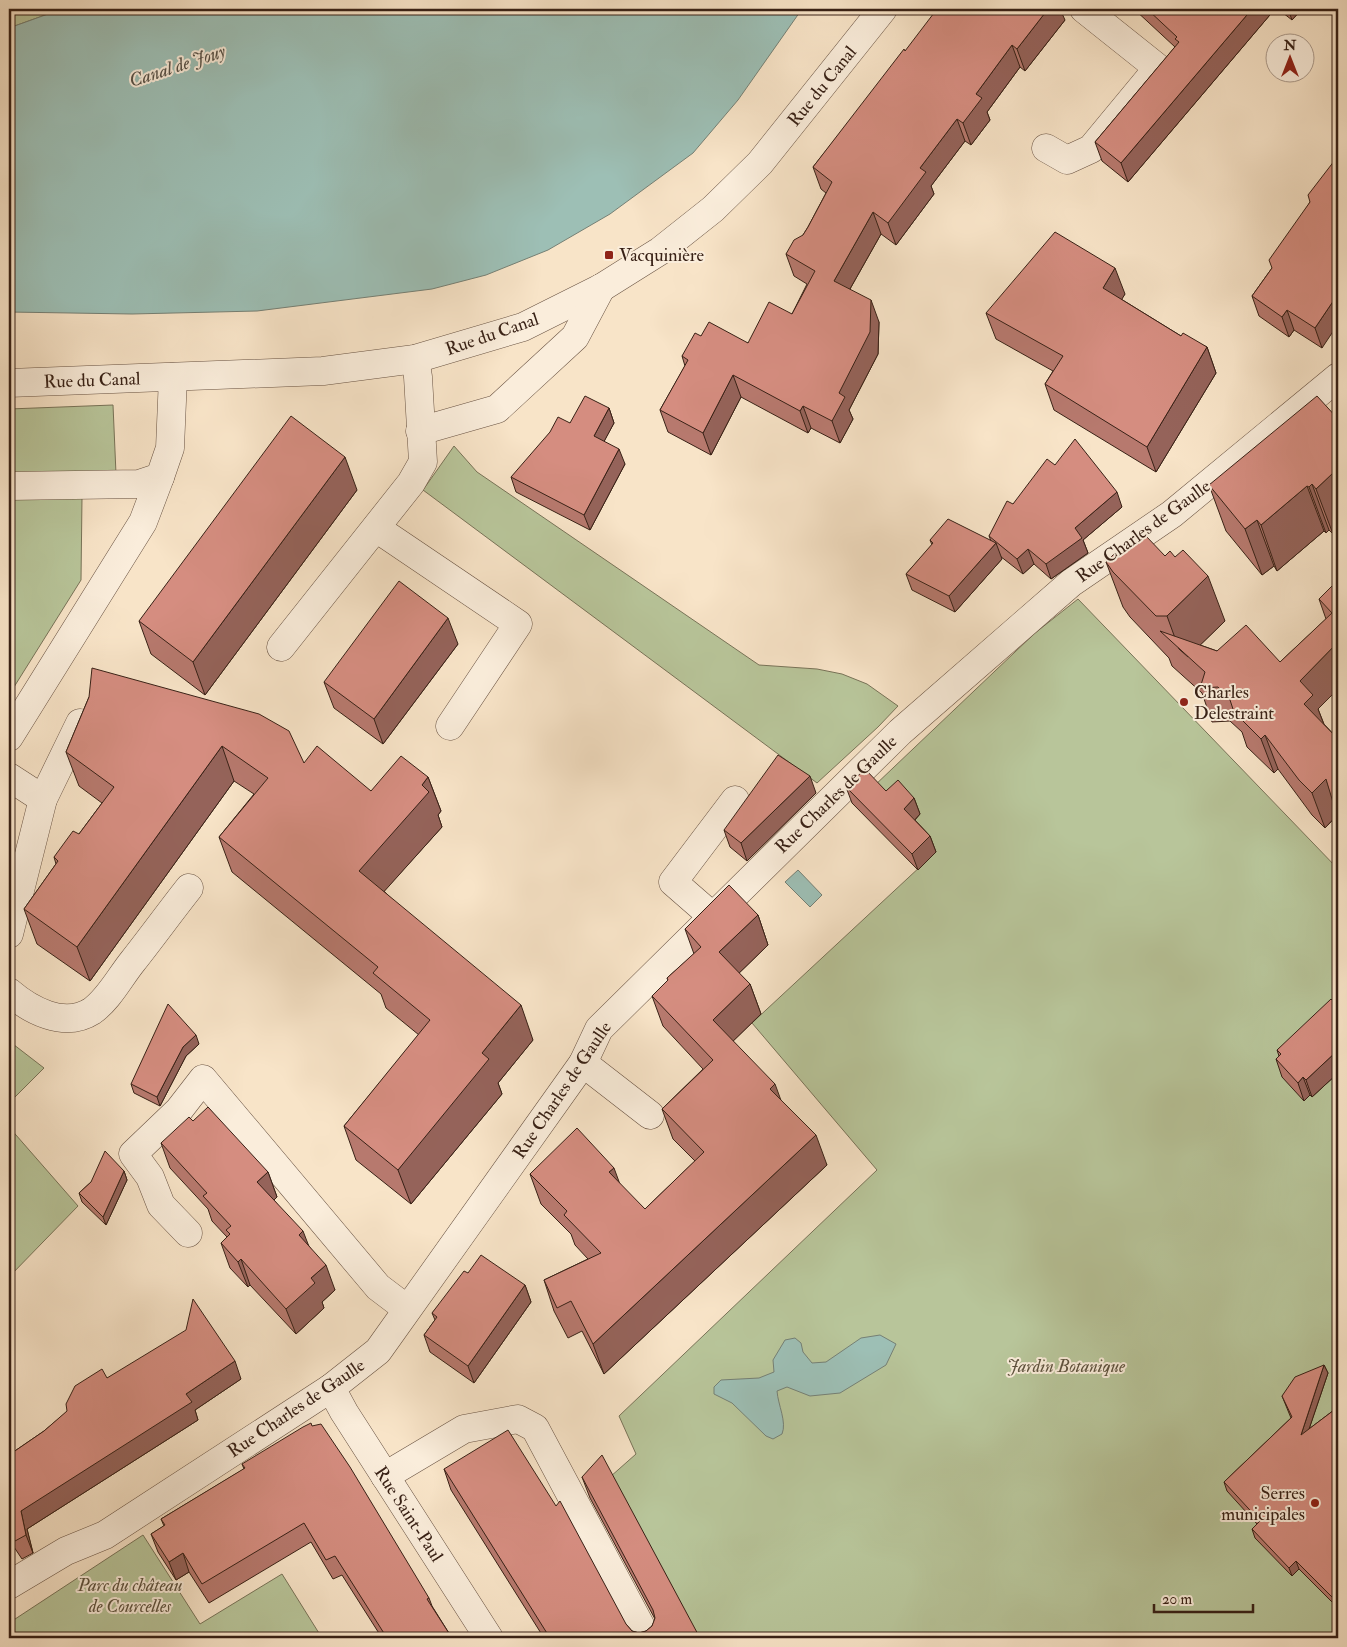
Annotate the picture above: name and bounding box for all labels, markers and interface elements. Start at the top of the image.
north arrow [1264,32,1314,82]
text: N [1283,37,1297,54]
water label: Canal de Jouy [126,39,229,93]
street label: Rue du Canal [783,41,862,131]
place label: Vacquinière [619,244,704,267]
marker: Vacquinière [603,249,615,261]
street label: Rue du Canal [443,308,542,361]
street label: Rue du Canal [43,367,141,394]
street label: Rue Charles de Gaulle [1072,475,1215,588]
place label: Charles Delestraint [1194,681,1274,725]
marker: Charles Delestraint [1178,696,1190,708]
street label: Rue Charles de Gaulle [771,730,902,858]
street label: Rue Charles de Gaulle [508,1017,617,1163]
street label: Rue Charles de Gaulle [223,1354,370,1463]
park label: Jardin Botanique [1007,1355,1126,1378]
street label: Rue Saint-Paul [369,1462,448,1567]
place label: Serres municipales [1221,1482,1305,1526]
marker: Serres municipales [1309,1497,1321,1509]
park label: Parc du château de Courcelles [77,1574,183,1618]
scale bar [1154,1582,1253,1614]
text: 20 m [1162,1590,1192,1609]

